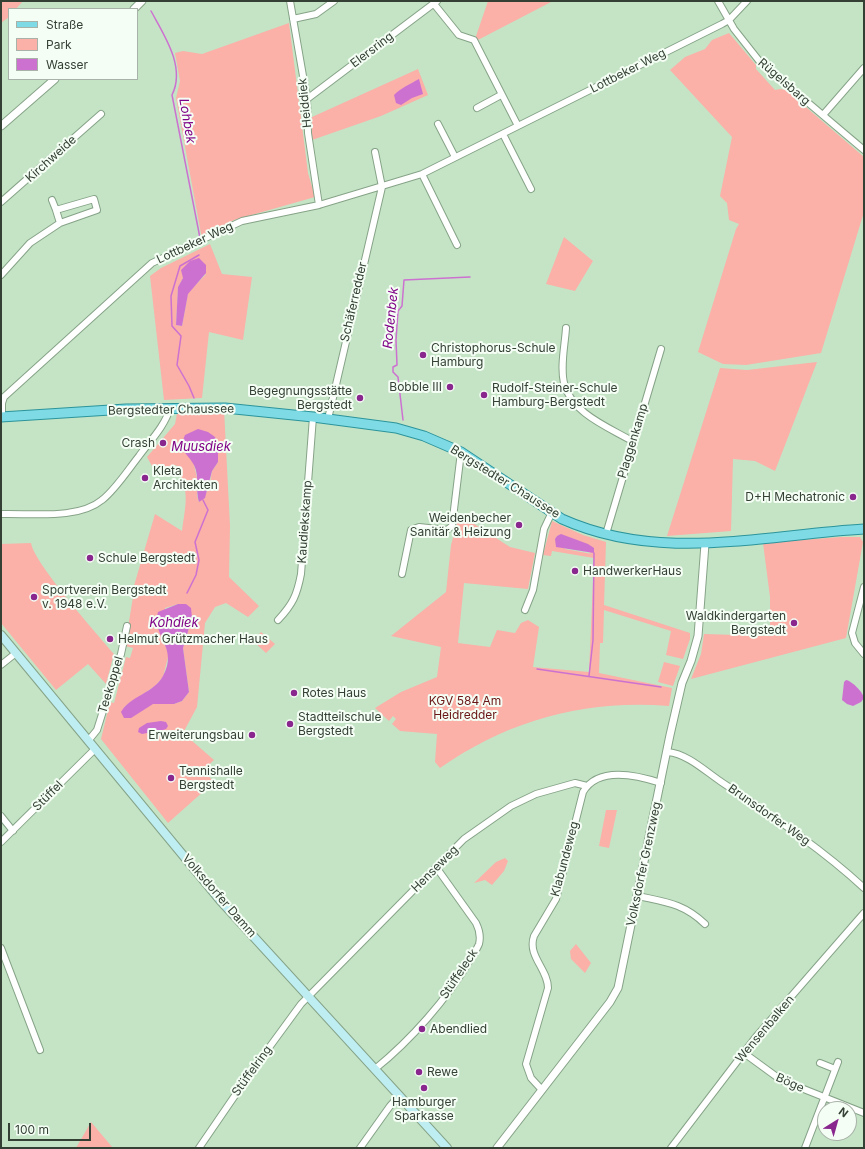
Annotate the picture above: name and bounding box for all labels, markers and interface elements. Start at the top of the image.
legend [8,8,138,80]
text: Straße [46,17,83,32]
street label: Elersring [348,29,396,71]
text: Park [46,37,72,52]
street label: Lottbeker Weg [588,46,668,96]
street label: Rügelsbarg [755,55,813,109]
text: Wasser [46,57,88,72]
street label: Heiddiek [295,77,315,129]
water label: Lohbek [175,97,199,145]
street label: Kirchweide [23,132,79,186]
street label: Lottbeker Weg [155,219,235,267]
street label: Schäferredder [338,261,370,343]
water label: Rodenbek [380,287,402,349]
place label: Christophorus-Schule Hamburg [431,341,556,369]
marker: Christophorus-Schule Hamburg [418,350,428,360]
place label: Bobble III [389,380,442,394]
place label: Rudolf-Steiner-Schule Hamburg-Bergstedt [492,381,618,409]
marker: Bobble III [445,382,455,392]
place label: Begegnungsstätte Bergstedt [249,384,352,412]
marker: Rudolf-Steiner-Schule Hamburg-Bergstedt [479,390,489,400]
marker: Begegnungsstätte Bergstedt [355,393,365,403]
street label: Bergstedter Chaussee [108,402,234,418]
street label: Plaggenkamp [615,402,651,480]
place label: Crash [122,436,155,450]
marker: Crash [158,438,168,448]
water label: Muusdiek [171,439,231,455]
street label: Bergstedter Chaussee [448,442,562,522]
place label: Kleta Architekten [153,464,218,492]
marker: Kleta Architekten [140,473,150,483]
street label: Kaudiekskamp [295,480,315,564]
place label: D+H Mechatronic [745,490,845,504]
marker: D+H Mechatronic [848,492,858,502]
place label: Weidenbecher Sanitär & Heizung [410,511,511,539]
marker: Weidenbecher Sanitär & Heizung [514,520,524,530]
place label: Schule Bergstedt [98,551,195,565]
marker: Schule Bergstedt [85,553,95,563]
place label: HandwerkerHaus [583,564,682,578]
marker: HandwerkerHaus [570,566,580,576]
place label: Sportverein Bergstedt v. 1948 e.V. [42,583,166,611]
marker: Sportverein Bergstedt v. 1948 e.V. [29,592,39,602]
place label: Waldkindergarten Bergstedt [686,609,786,637]
water label: Kohdiek [149,615,199,631]
marker: Waldkindergarten Bergstedt [789,618,799,628]
place label: Helmut Grützmacher Haus [118,632,268,646]
marker: Helmut Grützmacher Haus [105,634,115,644]
street label: Teekoppel [96,655,126,715]
place label: Rotes Haus [302,686,366,700]
marker: Rotes Haus [289,688,299,698]
park label: KGV 584 Am Heidredder [429,694,501,722]
place label: Stadtteilschule Bergstedt [298,710,381,738]
marker: Stadtteilschule Bergstedt [285,719,295,729]
place label: Erweiterungsbau [148,728,244,742]
marker: Erweiterungsbau [247,730,257,740]
place label: Tennishalle Bergstedt [179,764,243,792]
marker: Tennishalle Bergstedt [166,773,176,783]
street label: Stüffel [30,778,66,814]
street label: Brunsdorfer Weg [725,781,813,849]
street label: Volksdorfer Grenzweg [624,800,664,928]
street label: Klabundeweg [548,820,582,898]
street label: Henseweg [409,843,461,895]
street label: Volksdorfer Damm [179,852,259,940]
street label: Stüffeleck [437,946,481,1002]
street label: Wensenbalken [733,992,797,1066]
place label: Abendlied [430,1022,487,1036]
marker: Abendlied [417,1024,427,1034]
street label: Stüffelring [229,1043,275,1099]
place label: Rewe [427,1065,458,1079]
marker: Rewe [414,1067,424,1077]
street label: Böge [774,1070,806,1096]
marker: Hamburger Sparkasse [419,1083,429,1093]
place label: Hamburger Sparkasse [392,1095,456,1123]
north arrow [817,1101,857,1141]
text: N [836,1104,851,1120]
scale bar [10,1115,93,1141]
text: 100 m [15,1122,49,1137]

